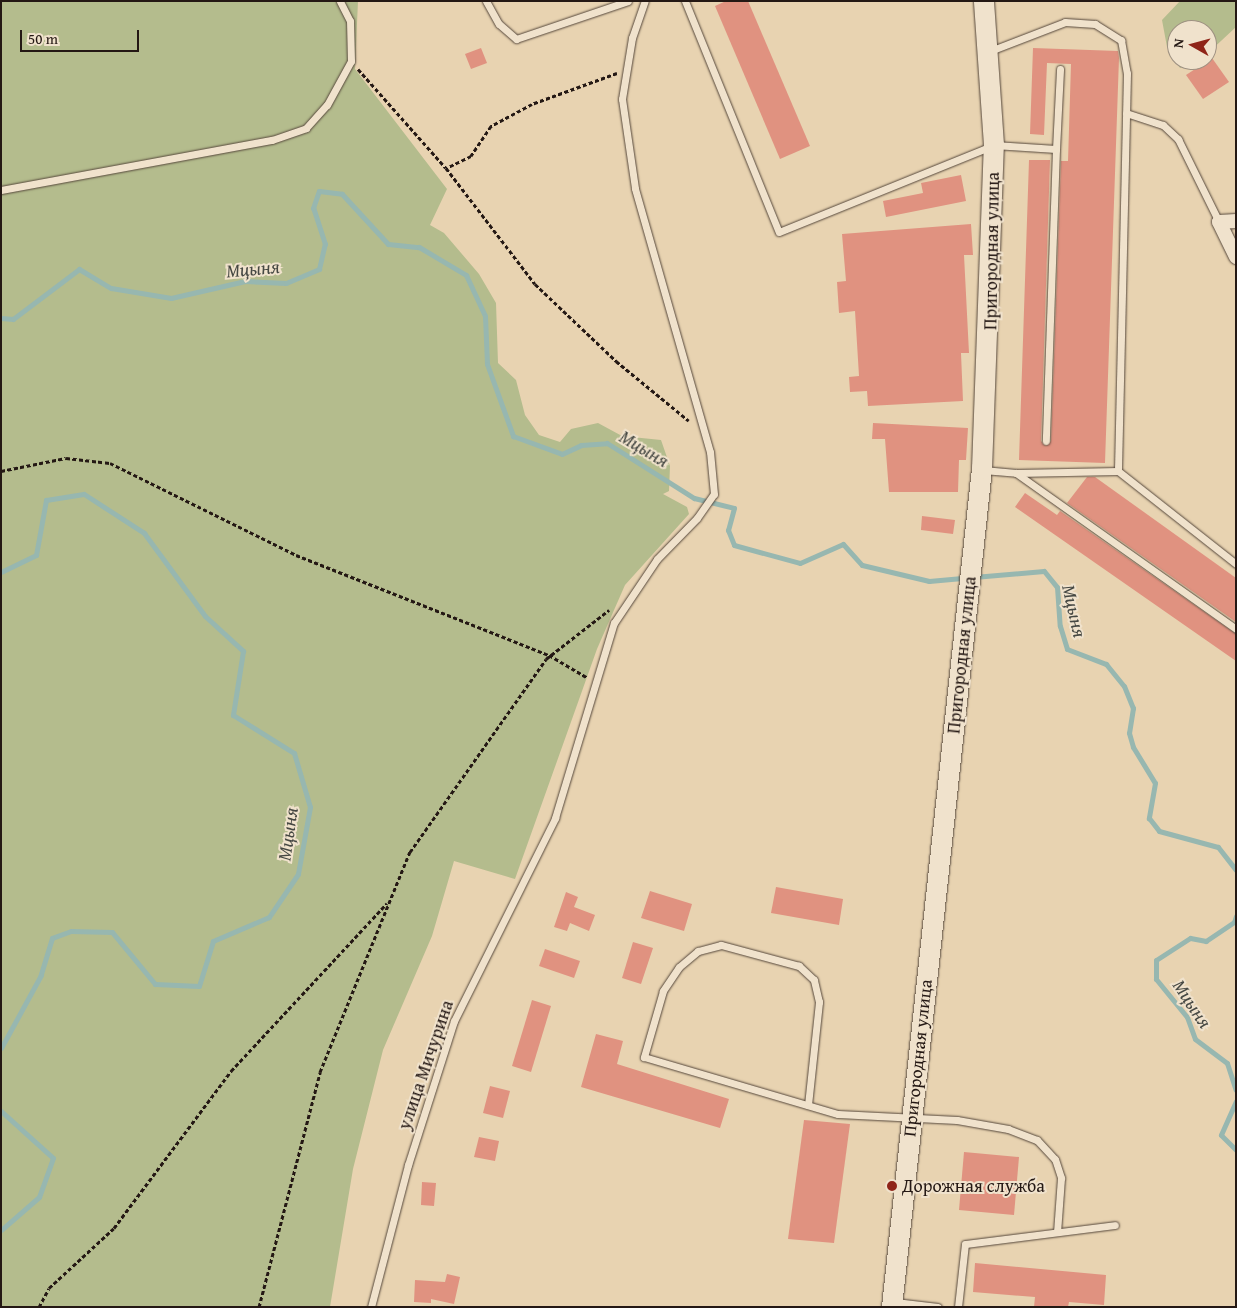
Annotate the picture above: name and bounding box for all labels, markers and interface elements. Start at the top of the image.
scale bar [22,20,141,52]
north arrow [1167,20,1217,70]
text: 50 m [28,28,58,49]
text: N [1168,37,1189,49]
street label: Пригородная улица [980,172,1004,330]
water label: Мцыня [225,255,281,283]
water label: Мцыня [615,425,673,473]
street label: Пригородная улица [943,575,981,735]
water label: Мцыня [1057,582,1091,640]
water label: Мцыня [273,806,303,862]
water label: Мцыня [1168,975,1216,1033]
street label: Пригородная улица [899,978,937,1138]
street label: улица Мичурина [394,997,458,1133]
place label: Дорожная служба [902,1175,1045,1197]
marker: Дорожная служба [886,1180,898,1192]

